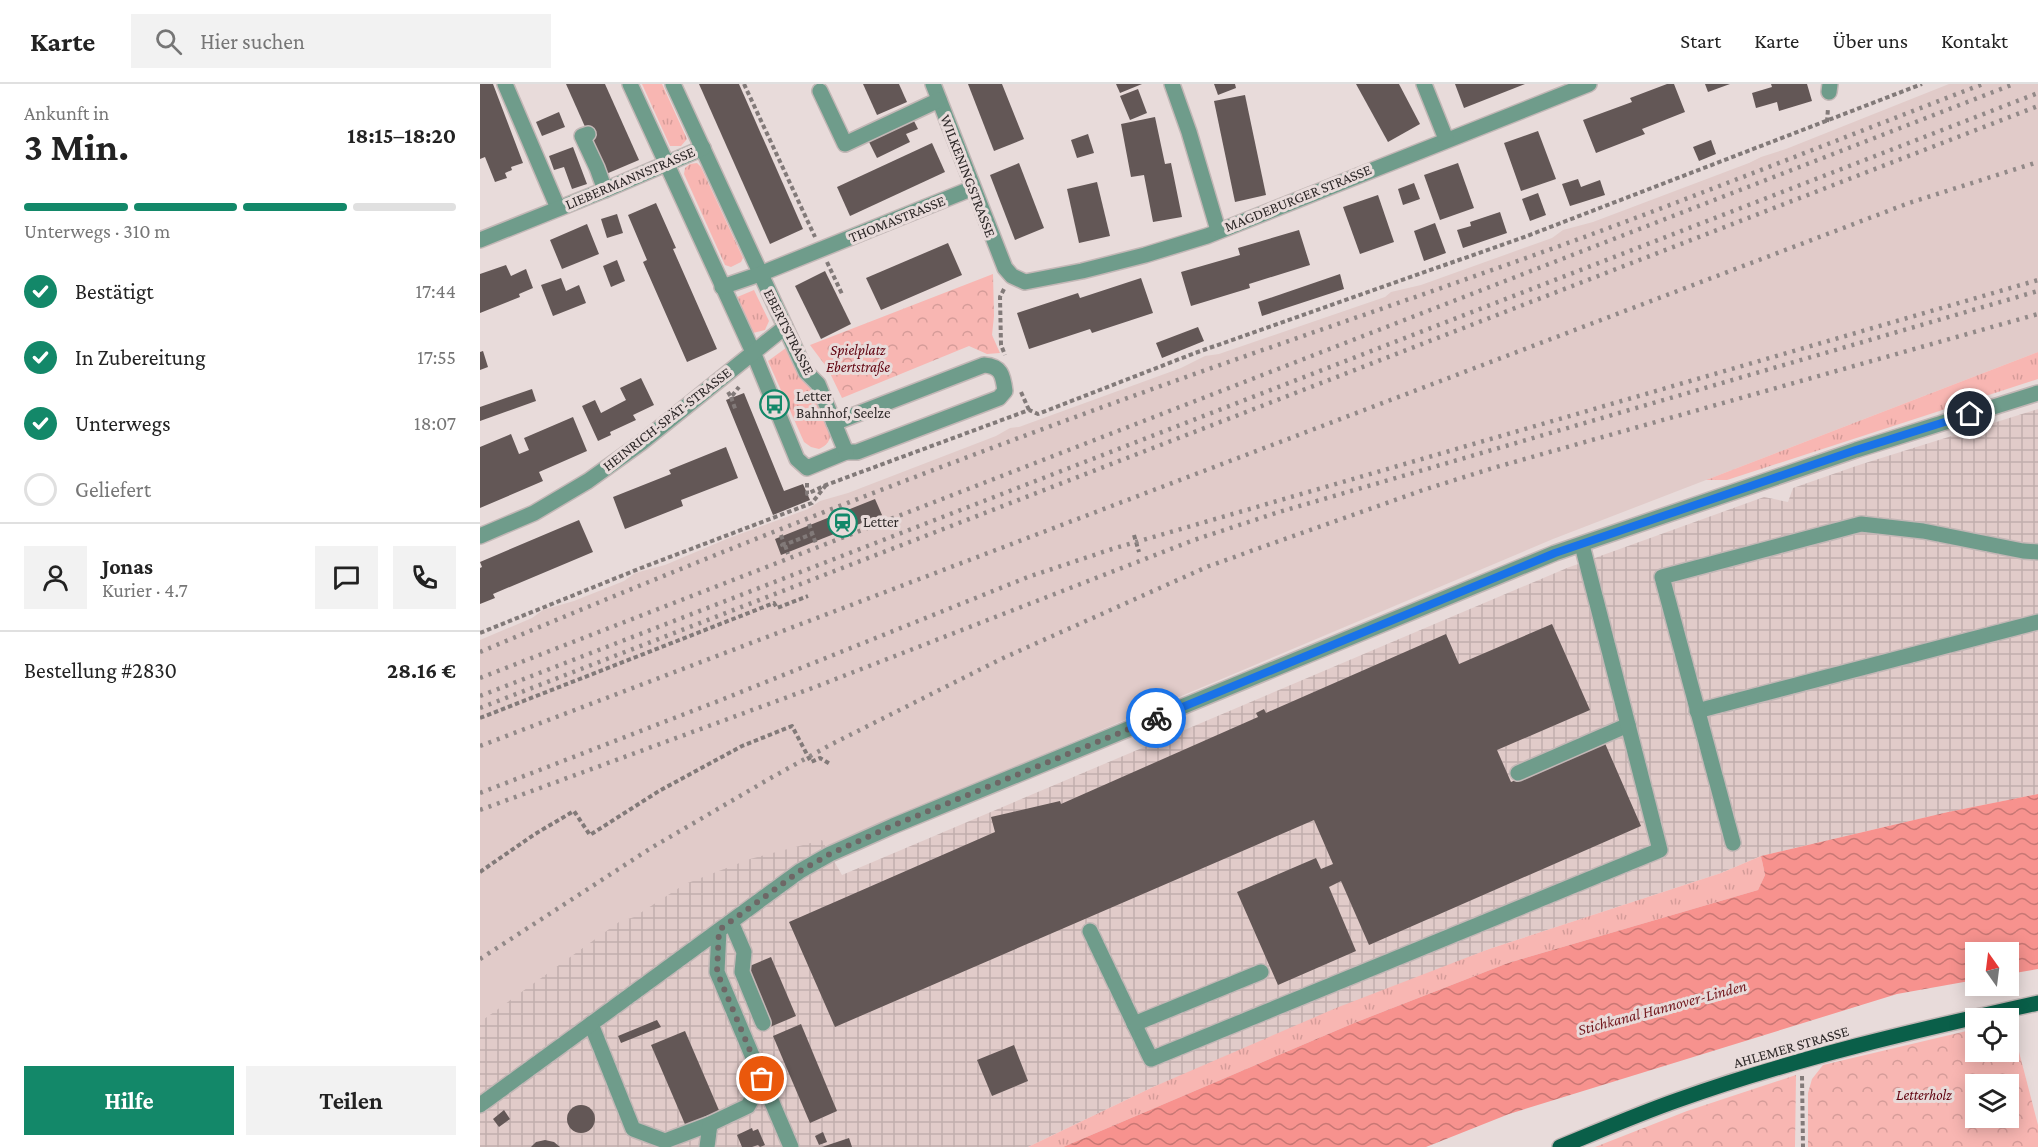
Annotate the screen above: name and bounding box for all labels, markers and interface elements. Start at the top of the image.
search box [131,14,551,68]
icon: search [152,25,185,58]
text: Karte [30,26,95,57]
text: Hier suchen [200,29,305,54]
text: Start [1680,29,1721,53]
text: Karte [1754,29,1799,53]
text: Über uns [1832,29,1908,53]
text: Kontakt [1941,29,2008,53]
text: Ankunft in [24,102,109,124]
street label: WILKENINGSTRASSE [937,112,999,240]
text: 18:15–18:20 [347,123,456,148]
text: 3 Min. [24,125,129,168]
street label: LIEBERMANNSTRASSE [563,143,697,213]
street label: MAGDEBURGER STRASSE [1222,161,1374,235]
street label: THOMASTRASSE [846,192,948,246]
text: Unterwegs · 310 m [24,220,170,242]
icon: check [24,275,57,308]
text: Bestätigt [75,279,154,304]
text: 17:44 [415,280,456,302]
street label: EBERTSTRASSE [760,286,818,378]
icon: check [24,341,57,374]
park label: Spielplatz Ebertstraße [826,342,890,376]
text: In Zubereitung [75,345,206,370]
text: 17:55 [417,346,456,368]
street label: HEINRICH-SPÄT-STRASSE [600,364,734,474]
place label: Letter Bahnhof, Seelze [796,388,891,421]
pin [1944,388,1995,439]
bus stop icon: Letter Bahnhof, Seelze [759,389,791,421]
icon: home [1953,397,1986,430]
icon: check [24,407,57,440]
text: Unterwegs [75,411,171,436]
text: 18:07 [414,412,456,434]
text: Geliefert [75,477,151,502]
station icon: Letter [826,506,858,538]
place label: Letter [863,514,899,530]
button: person [24,546,87,609]
button: chat [315,546,378,609]
button: phone [393,546,456,609]
text: Jonas [102,554,153,579]
text: Kurier · 4.7 [102,579,188,601]
text: Bestellung #2830 [24,658,177,683]
text: 28.16 € [387,658,456,683]
courier [1126,688,1186,748]
icon: bike [1140,702,1173,735]
north arrow [1965,942,2019,996]
map controls [1965,942,2019,1128]
water label: Stichkanal Hannover-Linden [1576,977,1748,1038]
button: locate [1965,1008,2019,1062]
street label: AHLEMER STRASSE [1731,1023,1851,1071]
pin [736,1053,787,1104]
icon: bag [745,1062,778,1095]
button: Hilfe [24,1066,234,1135]
button: Teilen [246,1066,456,1135]
button: layers [1965,1074,2019,1128]
park label: Letterholz [1896,1087,1952,1103]

